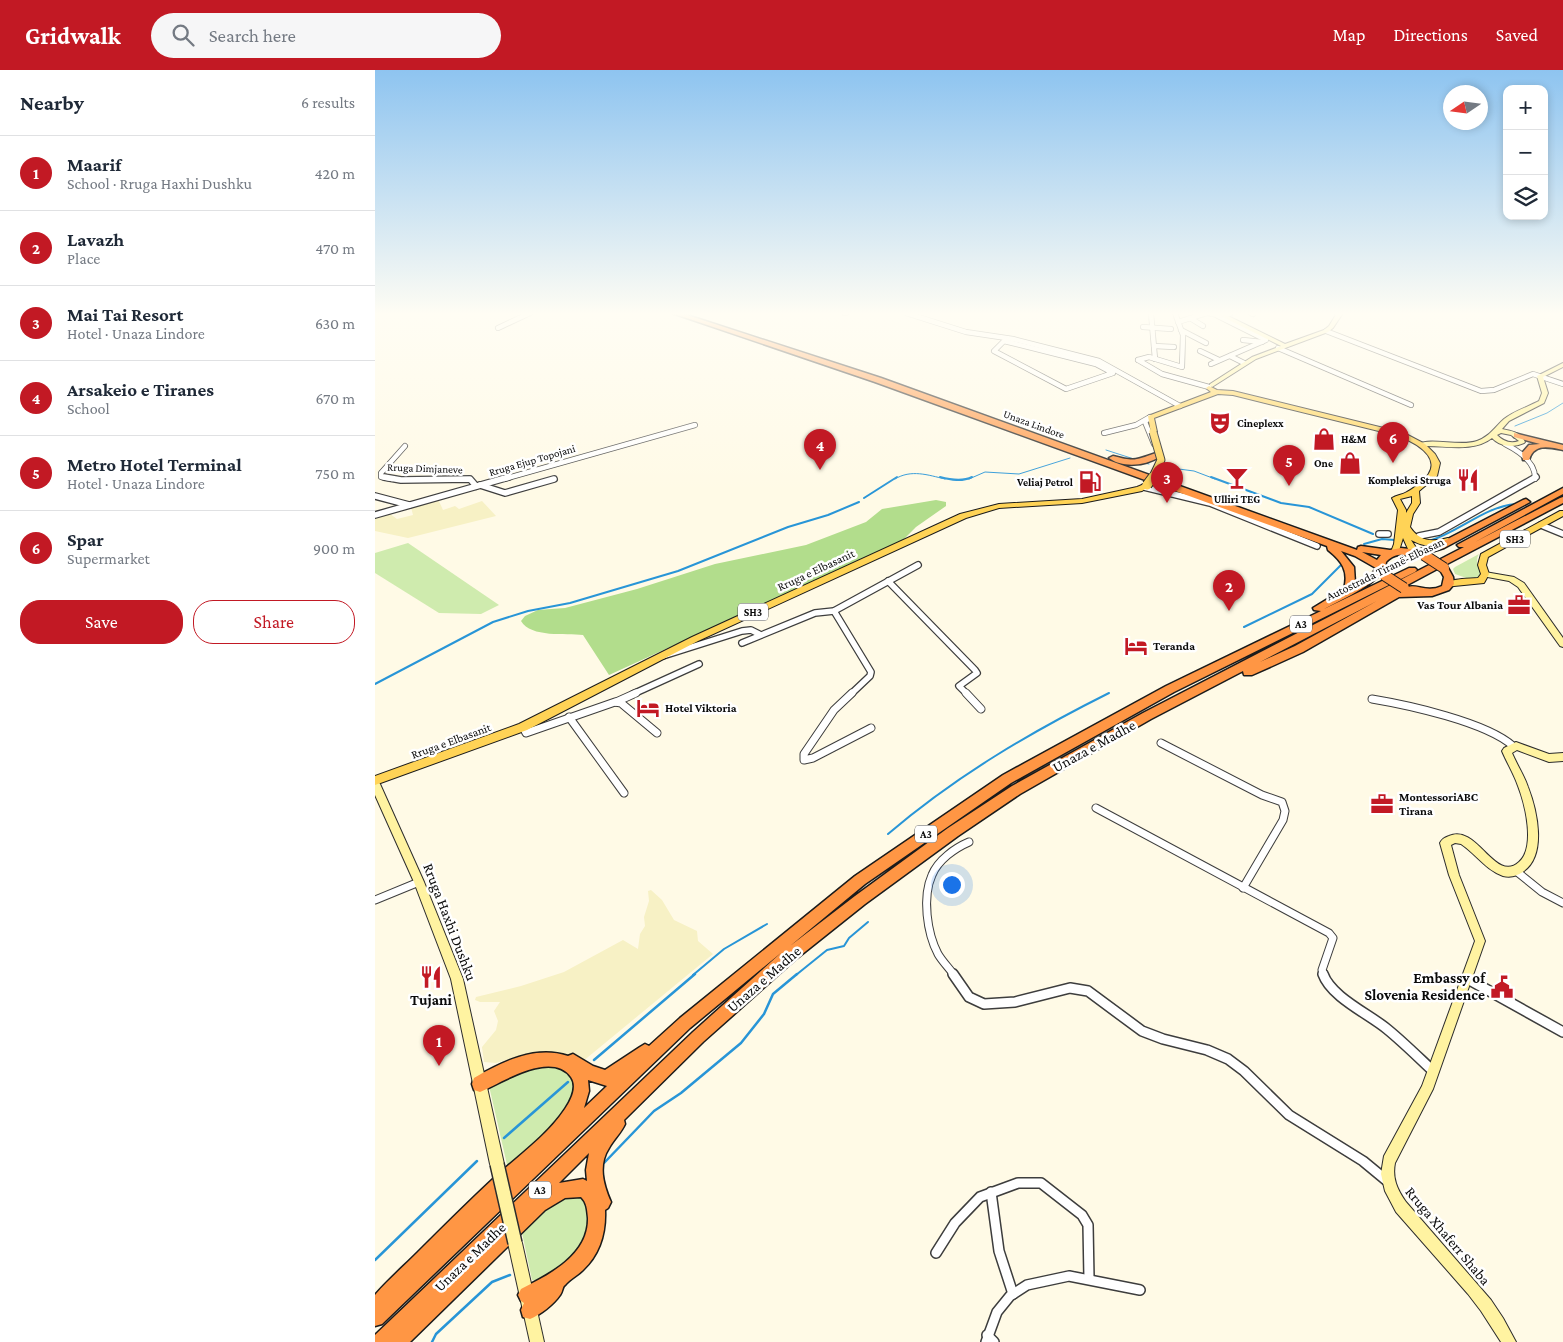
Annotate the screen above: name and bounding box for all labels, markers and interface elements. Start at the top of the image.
search box [151,13,501,58]
icon: search [169,21,197,49]
text: Gridwalk [25,22,121,49]
text: Search here [209,25,296,46]
text: Map [1333,25,1365,45]
text: Directions [1393,25,1468,45]
text: Saved [1496,25,1538,45]
north arrow [1443,85,1488,130]
map controls [1503,85,1548,220]
button: + [1503,85,1548,130]
text: Nearby [20,91,84,115]
text: 6 results [301,94,355,111]
button: − [1503,130,1548,175]
text: Maarif [67,154,121,175]
text: 1 [33,165,39,182]
text: 420 m [314,165,355,182]
text: School · Rruga Haxhi Dushku [67,175,252,192]
button: layers [1503,175,1548,220]
text: Lavazh [67,229,124,250]
text: 2 [32,240,40,257]
text: 470 m [315,240,355,257]
text: Place [67,250,100,267]
text: Mai Tai Resort [67,304,183,325]
text: 3 [32,315,40,332]
text: 630 m [315,315,355,332]
text: Hotel · Unaza Lindore [67,325,205,342]
text: Arsakeio e Tiranes [67,379,214,400]
text: 4 [32,390,40,407]
text: 670 m [315,390,355,407]
text: School [67,400,110,417]
street label: Unaza Lindore [1002,407,1066,441]
theatre icon: Cineplexx [1207,410,1233,436]
place label: Cineplexx [1237,417,1284,429]
pin: 6 [1377,422,1409,463]
shop icon: H&M [1311,426,1337,452]
pin: 4 [804,429,836,470]
place label: H&M [1341,433,1367,445]
street label: Rruga Ejup Topojani [487,442,577,479]
pin: 5 [1273,445,1305,486]
shop icon: One [1337,450,1363,476]
text: Metro Hotel Terminal [67,454,242,475]
place label: One [1314,457,1333,469]
street label: Rruga Dimjaneve [387,461,463,476]
pin: 3 [1151,462,1183,503]
text: 5 [32,465,40,482]
text: 750 m [315,465,355,482]
bar icon: Ulliri TEG [1224,465,1250,491]
restaurant icon: Kompleksi Struga [1455,467,1481,493]
fuel station icon: Veliaj Petrol [1077,469,1103,495]
place label: Kompleksi Struga [1368,474,1452,486]
text: Hotel · Unaza Lindore [67,475,205,492]
place label: Veliaj Petrol [1016,476,1074,489]
place label: Ulliri TEG [1214,493,1260,505]
text: Spar [67,529,104,550]
road number: SH3 [1500,530,1530,548]
street label: Autostrada Tiranë-Elbasan [1324,534,1446,604]
text: 6 [32,540,40,557]
text: 900 m [313,540,355,557]
street label: Rruga e Elbasanit [775,546,858,594]
text: Supermarket [67,550,150,567]
pin: 2 [1213,570,1245,611]
office icon: Vas Tour Albania [1506,592,1532,618]
place label: Vas Tour Albania [1416,598,1503,612]
button: Save [20,600,183,644]
button: Share [193,600,355,644]
road number: SH3 [738,604,768,620]
road number: A3 [1290,616,1312,632]
hotel icon: Teranda [1123,633,1149,659]
place label: Teranda [1153,639,1195,653]
hotel icon: Hotel Viktoria [635,695,661,721]
place label: Hotel Viktoria [665,701,737,715]
street label: Unaza e Madhe [1050,716,1139,775]
street label: Rruga e Elbasanit [409,720,494,762]
place label: MontessoriABC Tirana [1399,790,1479,818]
office icon: MontessoriABC Tirana [1369,791,1395,817]
road number: A3 [915,826,937,842]
street label: Rruga Haxhi Dushku [419,861,480,983]
your location [939,872,965,898]
street label: Unaza e Madhe [724,942,804,1015]
restaurant icon: Tujani [418,964,444,990]
place label: Embassy of Slovenia Residence [1365,970,1486,1003]
public building icon: Embassy of Slovenia Residence [1489,974,1515,1000]
place label: Tujani [410,992,453,1009]
pin: 1 [423,1025,455,1066]
road number: A3 [529,1182,551,1198]
street label: Rruga Xhaferr Shaba [1402,1184,1494,1289]
street label: Unaza e Madhe [431,1219,509,1295]

